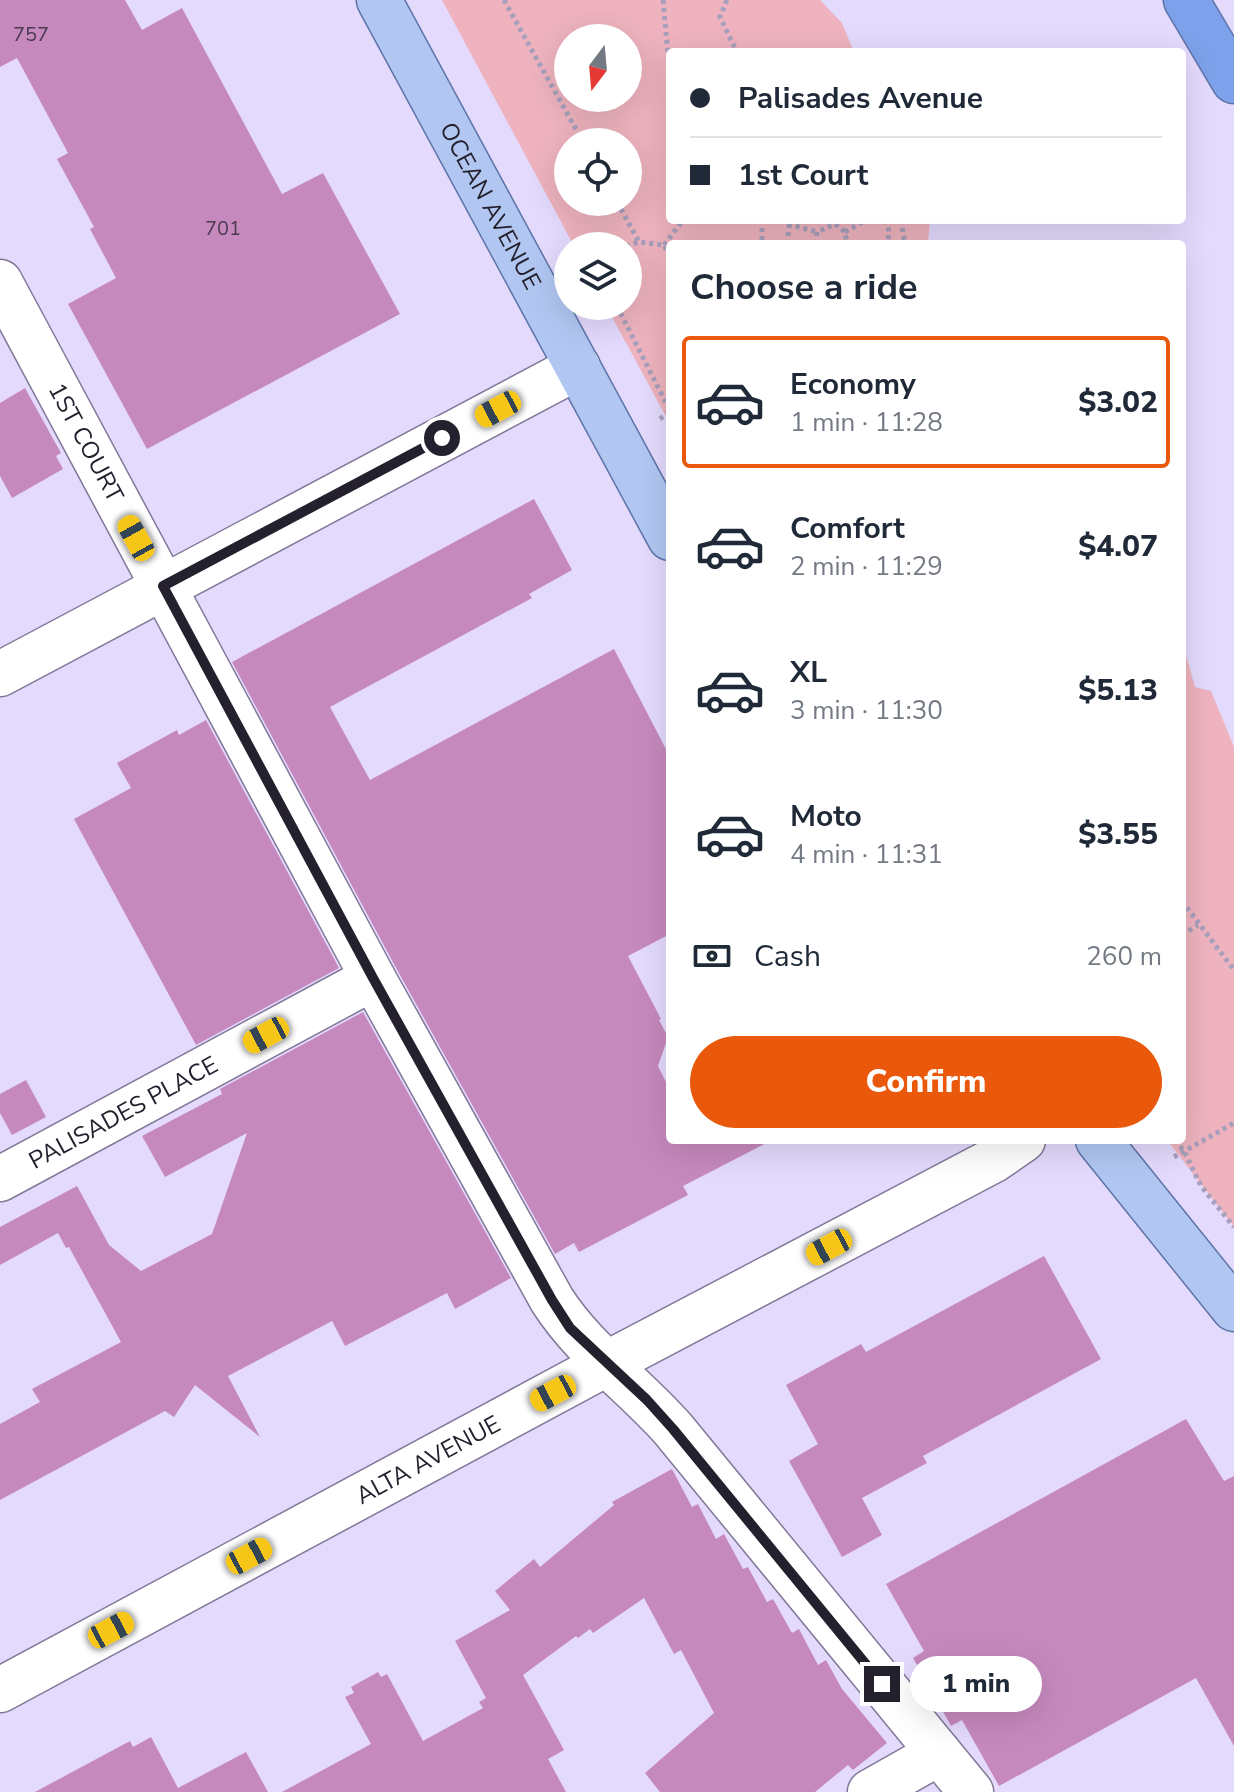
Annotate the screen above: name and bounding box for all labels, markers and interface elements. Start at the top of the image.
house number: 757 [13,21,49,48]
north arrow [554,24,642,112]
map controls [554,24,642,320]
text: Palisades Avenue [738,78,983,119]
street label: OCEAN AVENUE [432,117,549,295]
button: locate [554,128,642,216]
text: 1st Court [738,155,868,196]
house number: 701 [205,215,241,242]
button: layers [554,232,642,320]
text: Choose a ride [690,263,918,312]
text: Economy [790,364,916,405]
icon: car [694,366,766,438]
street label: 1ST COURT [41,377,131,508]
text: $3.02 [1078,382,1158,423]
car [471,387,525,431]
text: 1 min · 11:28 [790,405,943,440]
route start [424,420,460,456]
text: Comfort [790,508,905,549]
icon: car [694,510,766,582]
car [114,511,158,565]
text: $4.07 [1078,526,1158,567]
text: 2 min · 11:29 [790,549,943,584]
text: XL [790,652,827,693]
icon: car [694,654,766,726]
text: $5.13 [1078,670,1158,711]
text: 3 min · 11:30 [790,693,943,728]
text: Moto [790,796,862,837]
icon: car [694,798,766,870]
text: $3.55 [1078,814,1158,855]
text: 4 min · 11:31 [790,837,943,872]
icon: cash [690,934,734,978]
text: Cash [754,936,821,977]
text: 260 m [1086,939,1162,974]
car [239,1013,293,1057]
button: Confirm [690,1036,1162,1128]
street label: PALISADES PLACE [23,1049,223,1176]
car [802,1225,856,1269]
car [526,1371,580,1415]
street label: ALTA AVENUE [350,1408,506,1512]
car [222,1534,276,1578]
car [84,1608,138,1652]
callout: 1 min [910,1656,1042,1712]
route end [864,1666,900,1702]
text: 1 min [942,1666,1010,1701]

